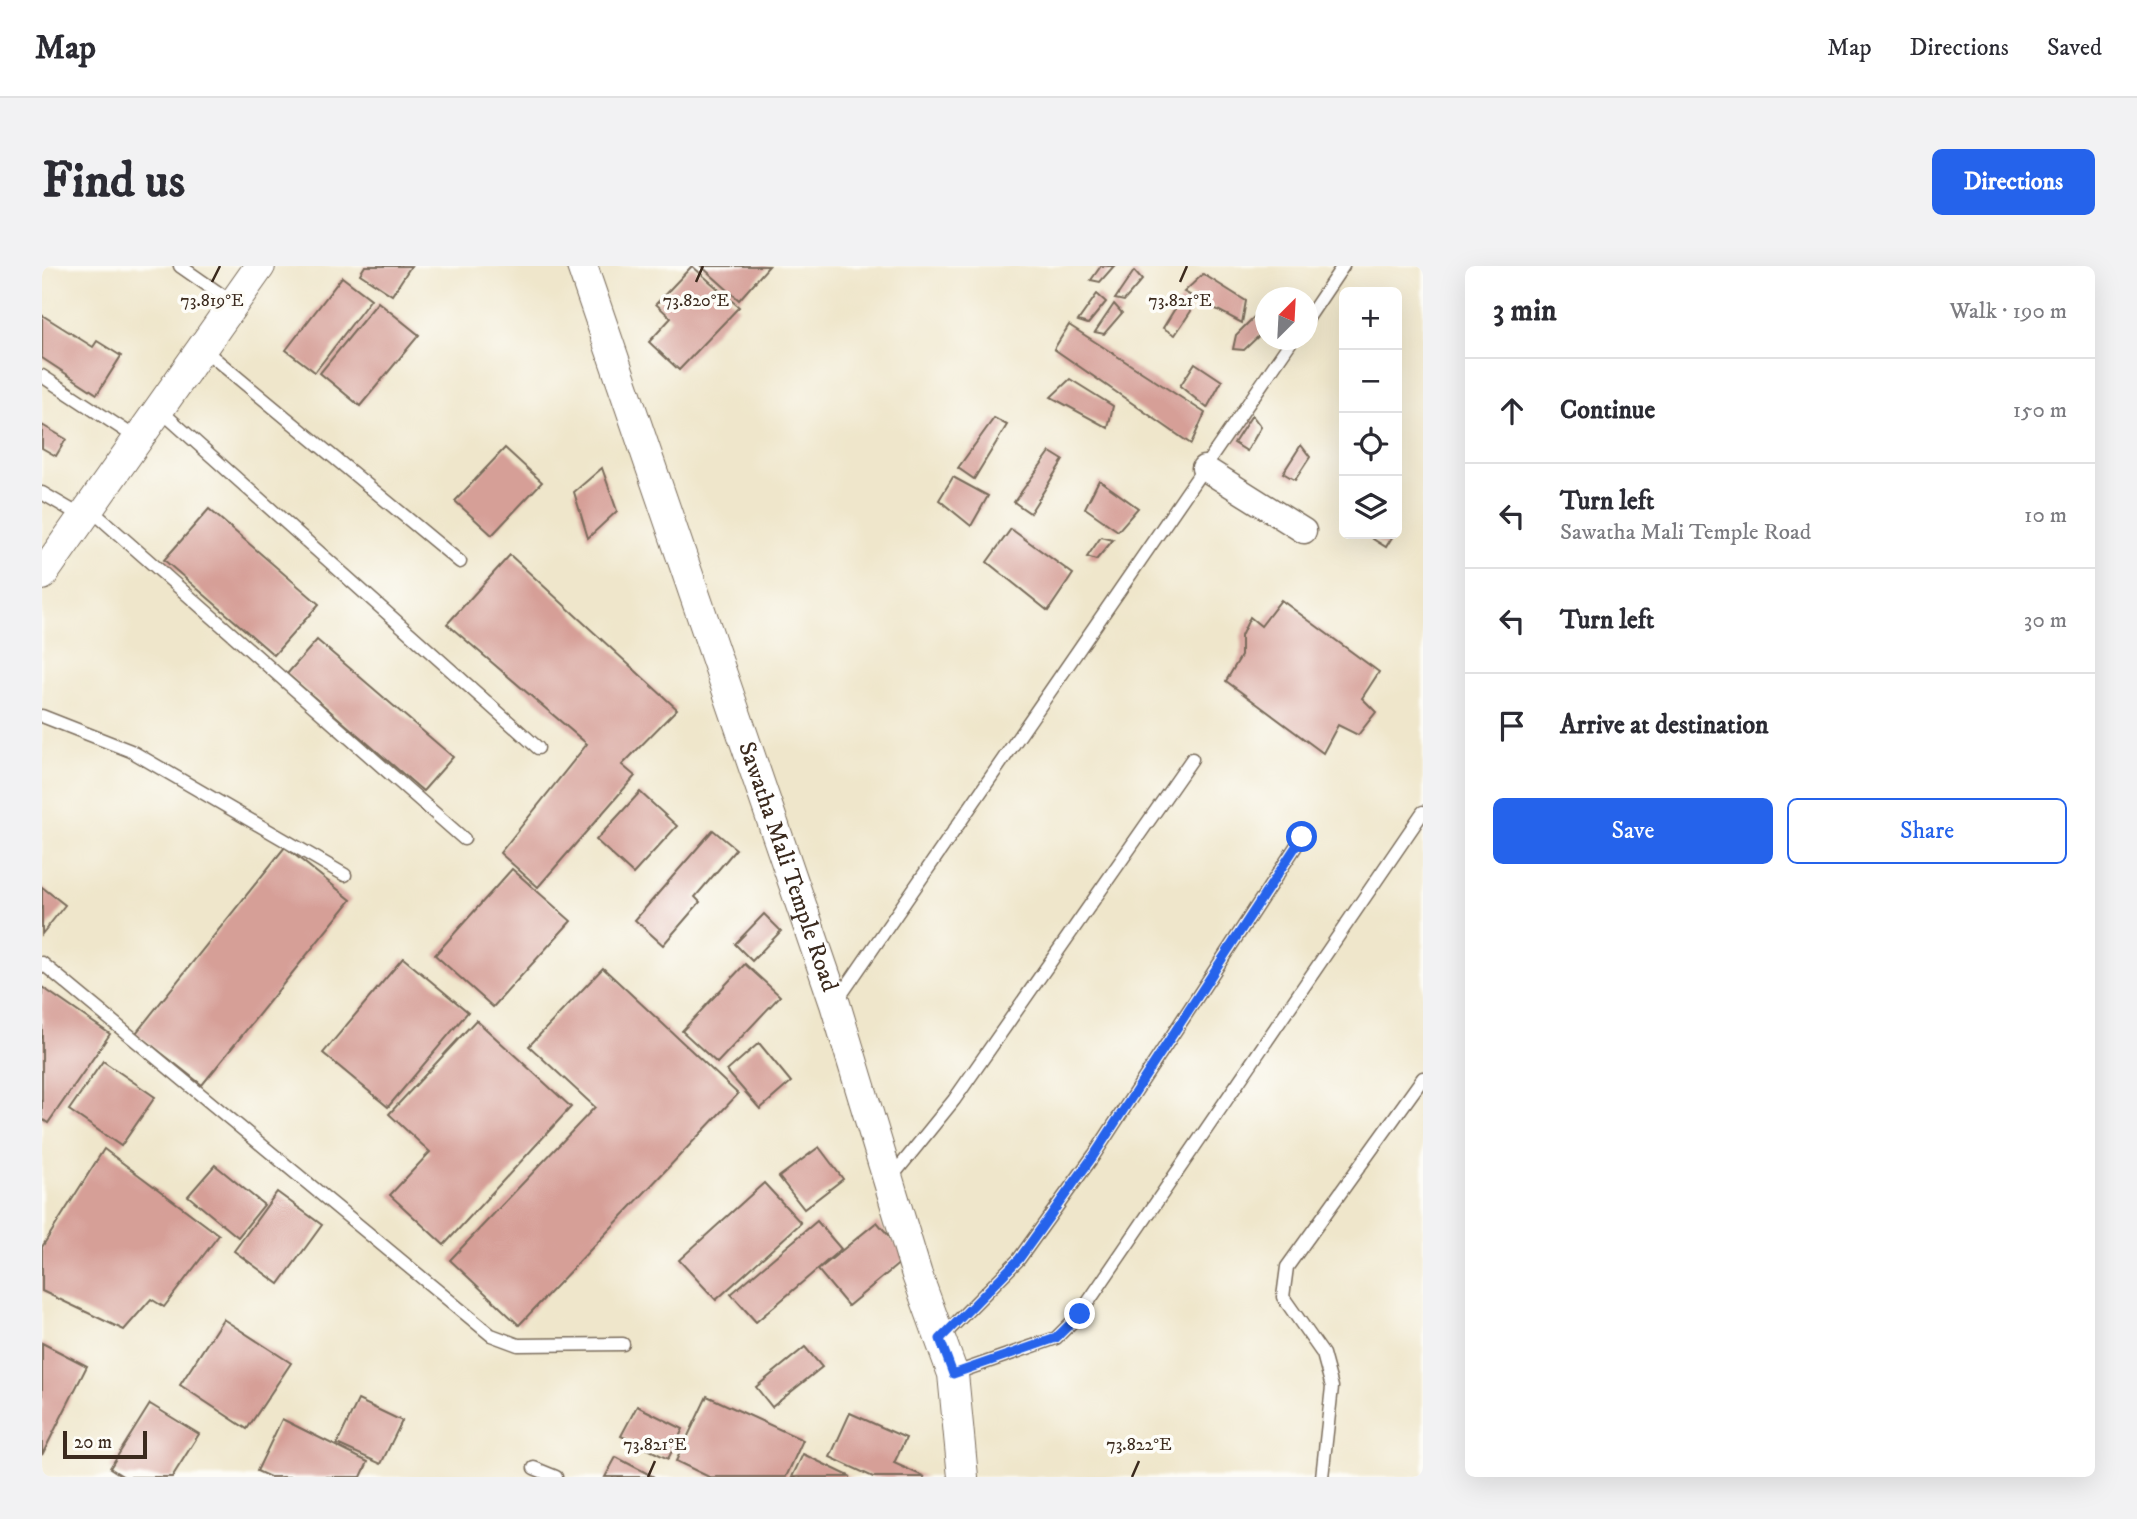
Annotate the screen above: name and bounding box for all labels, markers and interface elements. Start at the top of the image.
text: Map [35,28,96,69]
text: Map [1827,33,1872,63]
text: Directions [1910,33,2009,63]
text: Saved [2047,33,2102,63]
button: Directions [1932,149,2095,215]
text: Find us [42,151,185,213]
north arrow [1255,287,1318,350]
map controls [1339,287,1402,539]
button: + [1339,287,1402,350]
text: 73.819°E [180,290,244,312]
text: 73.820°E [663,290,730,312]
text: 73.821°E [1148,290,1212,312]
text: 3 min [1493,293,1557,330]
text: Walk · 190 m [1949,297,2067,326]
button: − [1339,350,1402,413]
icon: ahead [1493,392,1531,430]
text: Continue [1560,394,1655,427]
text: 150 m [2013,396,2067,425]
button: locate [1339,413,1402,476]
button: layers [1339,476,1402,539]
text: Turn left [1560,485,1654,518]
icon: left [1493,497,1531,535]
text: 10 m [2024,501,2067,530]
text: Sawatha Mali Temple Road [1560,518,1811,547]
icon: left [1493,602,1531,640]
text: Turn left [1560,604,1654,637]
text: 30 m [2024,606,2067,635]
icon: arrive [1493,707,1531,745]
text: Arrive at destination [1560,709,1769,742]
street label: Sawatha Mali Temple Road [731,738,845,996]
button: Save [1493,798,1773,864]
button: Share [1787,798,2067,864]
route start [1286,821,1317,852]
route end [1064,1298,1095,1329]
scale bar [63,1428,147,1460]
text: 20 m [74,1431,112,1454]
text: 73.821°E [623,1434,687,1456]
text: 73.822°E [1106,1434,1172,1456]

